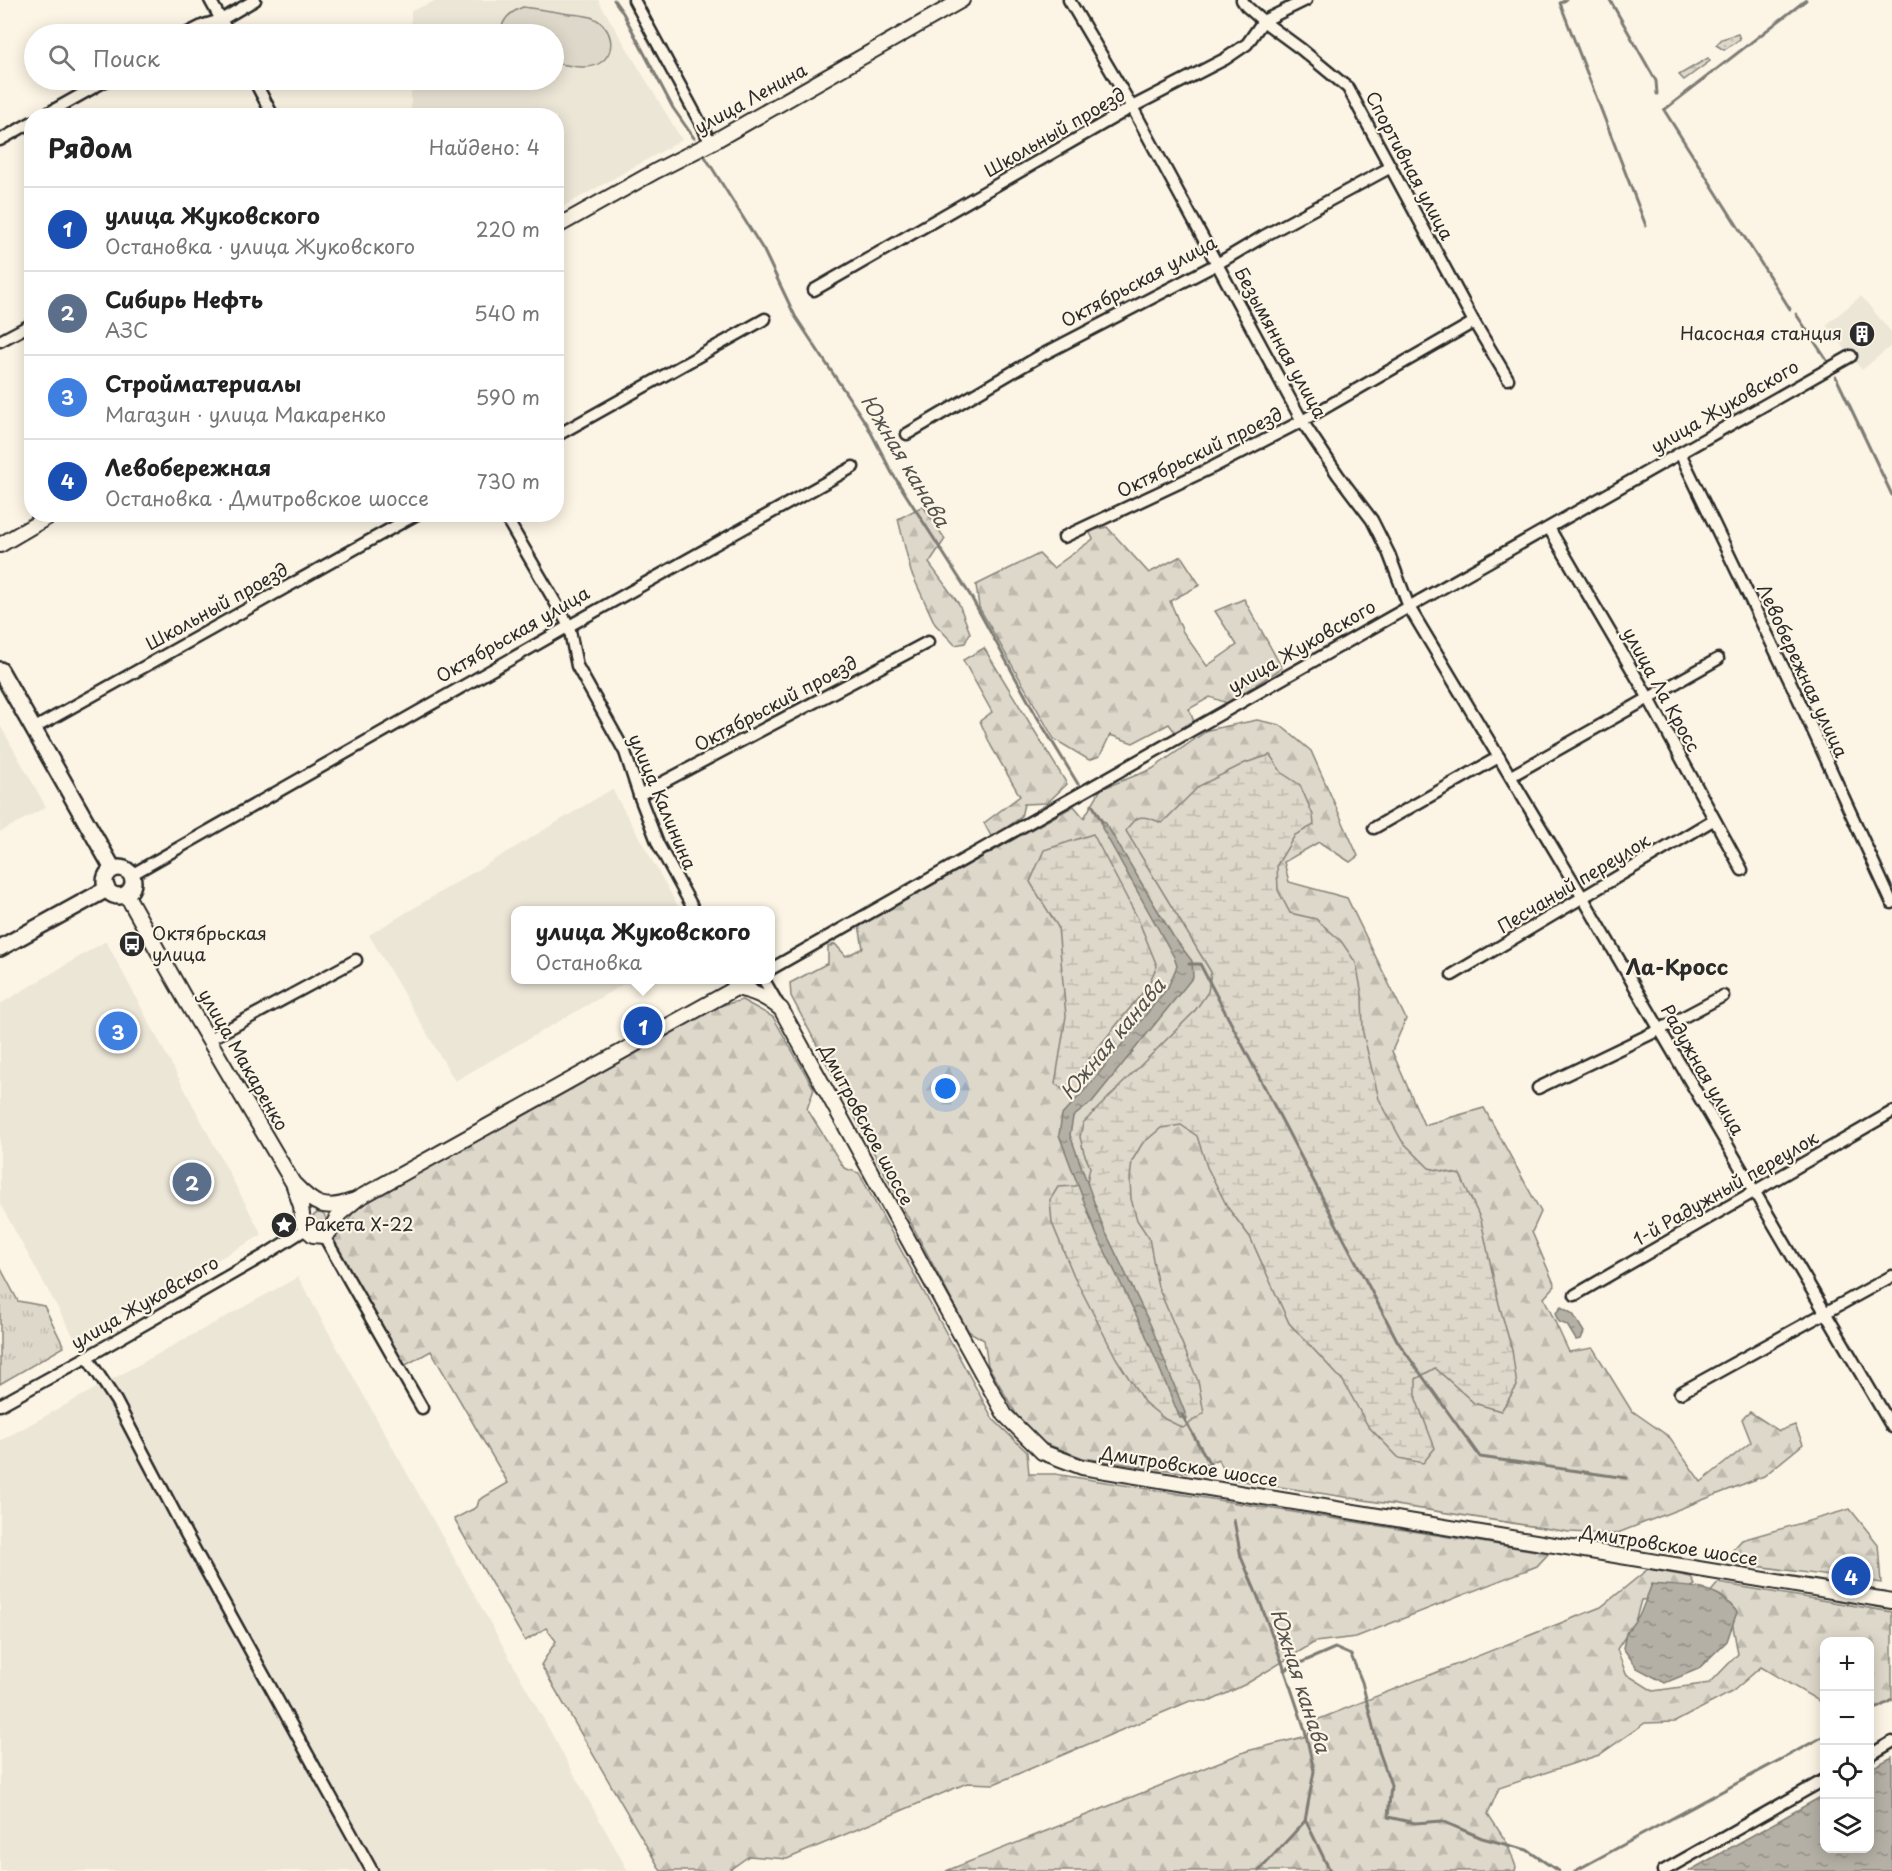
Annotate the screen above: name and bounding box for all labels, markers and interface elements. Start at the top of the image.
search box [24,24,564,90]
icon: search [45,41,78,74]
text: Поиск [93,41,160,74]
street label: улица Ленина [689,55,812,140]
street label: Школьный проезд [978,80,1130,183]
street label: Спортивная улица [1360,86,1461,245]
text: Рядом [48,128,133,167]
text: Найдено: 4 [429,132,540,162]
text: улица Жуковского [105,198,320,231]
text: 1 [63,214,72,244]
text: 220 m [476,214,540,244]
street label: Октябрьская улица [1056,228,1222,333]
text: Остановка · улица Жуковского [105,231,415,261]
street label: Безымянная улица [1228,262,1334,423]
text: Сибирь Нефть [105,282,263,315]
text: 2 [60,298,75,328]
text: 540 m [474,298,540,328]
text: АЗС [105,315,148,345]
place label: Насосная станция [1680,319,1842,346]
building icon: Насосная станция [1847,319,1877,349]
street label: улица Жуковского [1645,352,1803,459]
text: Стройматериалы [105,366,301,399]
text: 3 [61,382,74,412]
text: 590 m [476,382,540,412]
water label: Южная канава [854,388,958,534]
text: Магазин · улица Макаренко [105,399,386,429]
street label: Октябрьский проезд [1112,400,1287,504]
text: Левобережная [105,450,271,483]
text: 4 [61,466,74,496]
text: 730 m [477,466,540,496]
text: Остановка · Дмитровское шоссе [105,483,429,513]
street label: Школьный проезд [140,555,293,656]
street label: Октябрьская улица [431,578,595,689]
street label: Левобережная улица [1751,579,1856,762]
street label: улица Жуковского [1222,592,1380,699]
street label: улица Ла Кросс [1617,622,1708,757]
street label: Октябрьский проезд [689,648,862,757]
street label: улица Калинина [623,729,704,874]
street label: Песчаный переулок [1492,826,1655,939]
popup [511,906,775,984]
text: улица Жуковского [536,914,750,947]
place label: Октябрьская улица [152,919,267,967]
bus stop icon: Октябрьская улица [117,929,147,959]
text: Остановка [536,947,642,977]
district label: Ла-Кросс [1626,950,1728,982]
water label: Южная канава [1053,970,1173,1105]
street label: улица Макаренко [193,983,296,1135]
street label: Радужная улица [1655,999,1752,1140]
pin: 1 [624,1004,662,1048]
pin: 3 [98,1008,138,1054]
street label: Дмитровское шоссе [813,1038,921,1210]
your location [931,1074,960,1103]
street label: 1-й Радужный переулок [1628,1123,1823,1252]
pin: 2 [172,1160,212,1204]
place icon: Ракета Х-22 [269,1210,299,1240]
place label: Ракета Х-22 [304,1210,414,1237]
street label: улица Жуковского [65,1248,223,1355]
street label: Дмитровское шоссе [1098,1438,1280,1493]
street label: Дмитровское шоссе [1578,1517,1760,1572]
pin: 4 [1832,1554,1870,1598]
water label: Южная канава [1264,1605,1339,1758]
map controls [1820,1637,1874,1853]
button: + [1820,1637,1874,1691]
button: − [1820,1691,1874,1745]
button: locate [1820,1745,1874,1799]
button: layers [1820,1799,1874,1853]

